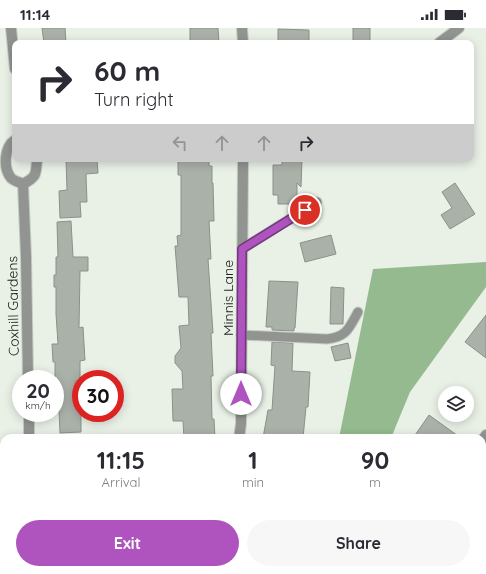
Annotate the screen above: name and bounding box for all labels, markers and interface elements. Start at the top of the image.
text: 11:14 [20,5,50,24]
text: 60 m [94,53,160,88]
icon: right [28,56,80,108]
text: Turn right [94,88,174,111]
icon: left [169,132,191,154]
icon: ahead [211,132,233,154]
icon: ahead [253,132,275,154]
icon: right [295,132,317,154]
pin [288,193,322,227]
icon: arrive [294,199,316,221]
street label: Coxhill Gardens [3,256,23,356]
street label: Minnis Lane [219,260,237,336]
speed limit sign: 30 [72,370,124,422]
position arrow [220,373,262,415]
text: 20 [26,378,50,403]
map controls [438,386,474,422]
button: layers [438,386,474,422]
text: km/h [25,399,51,412]
text: 11:15 [97,445,145,475]
text: 1 [248,445,258,475]
text: 90 [361,445,389,475]
text: Arrival [101,474,140,490]
text: min [242,474,264,490]
text: m [369,474,381,490]
button: Exit [16,520,239,566]
button: Share [247,520,470,566]

